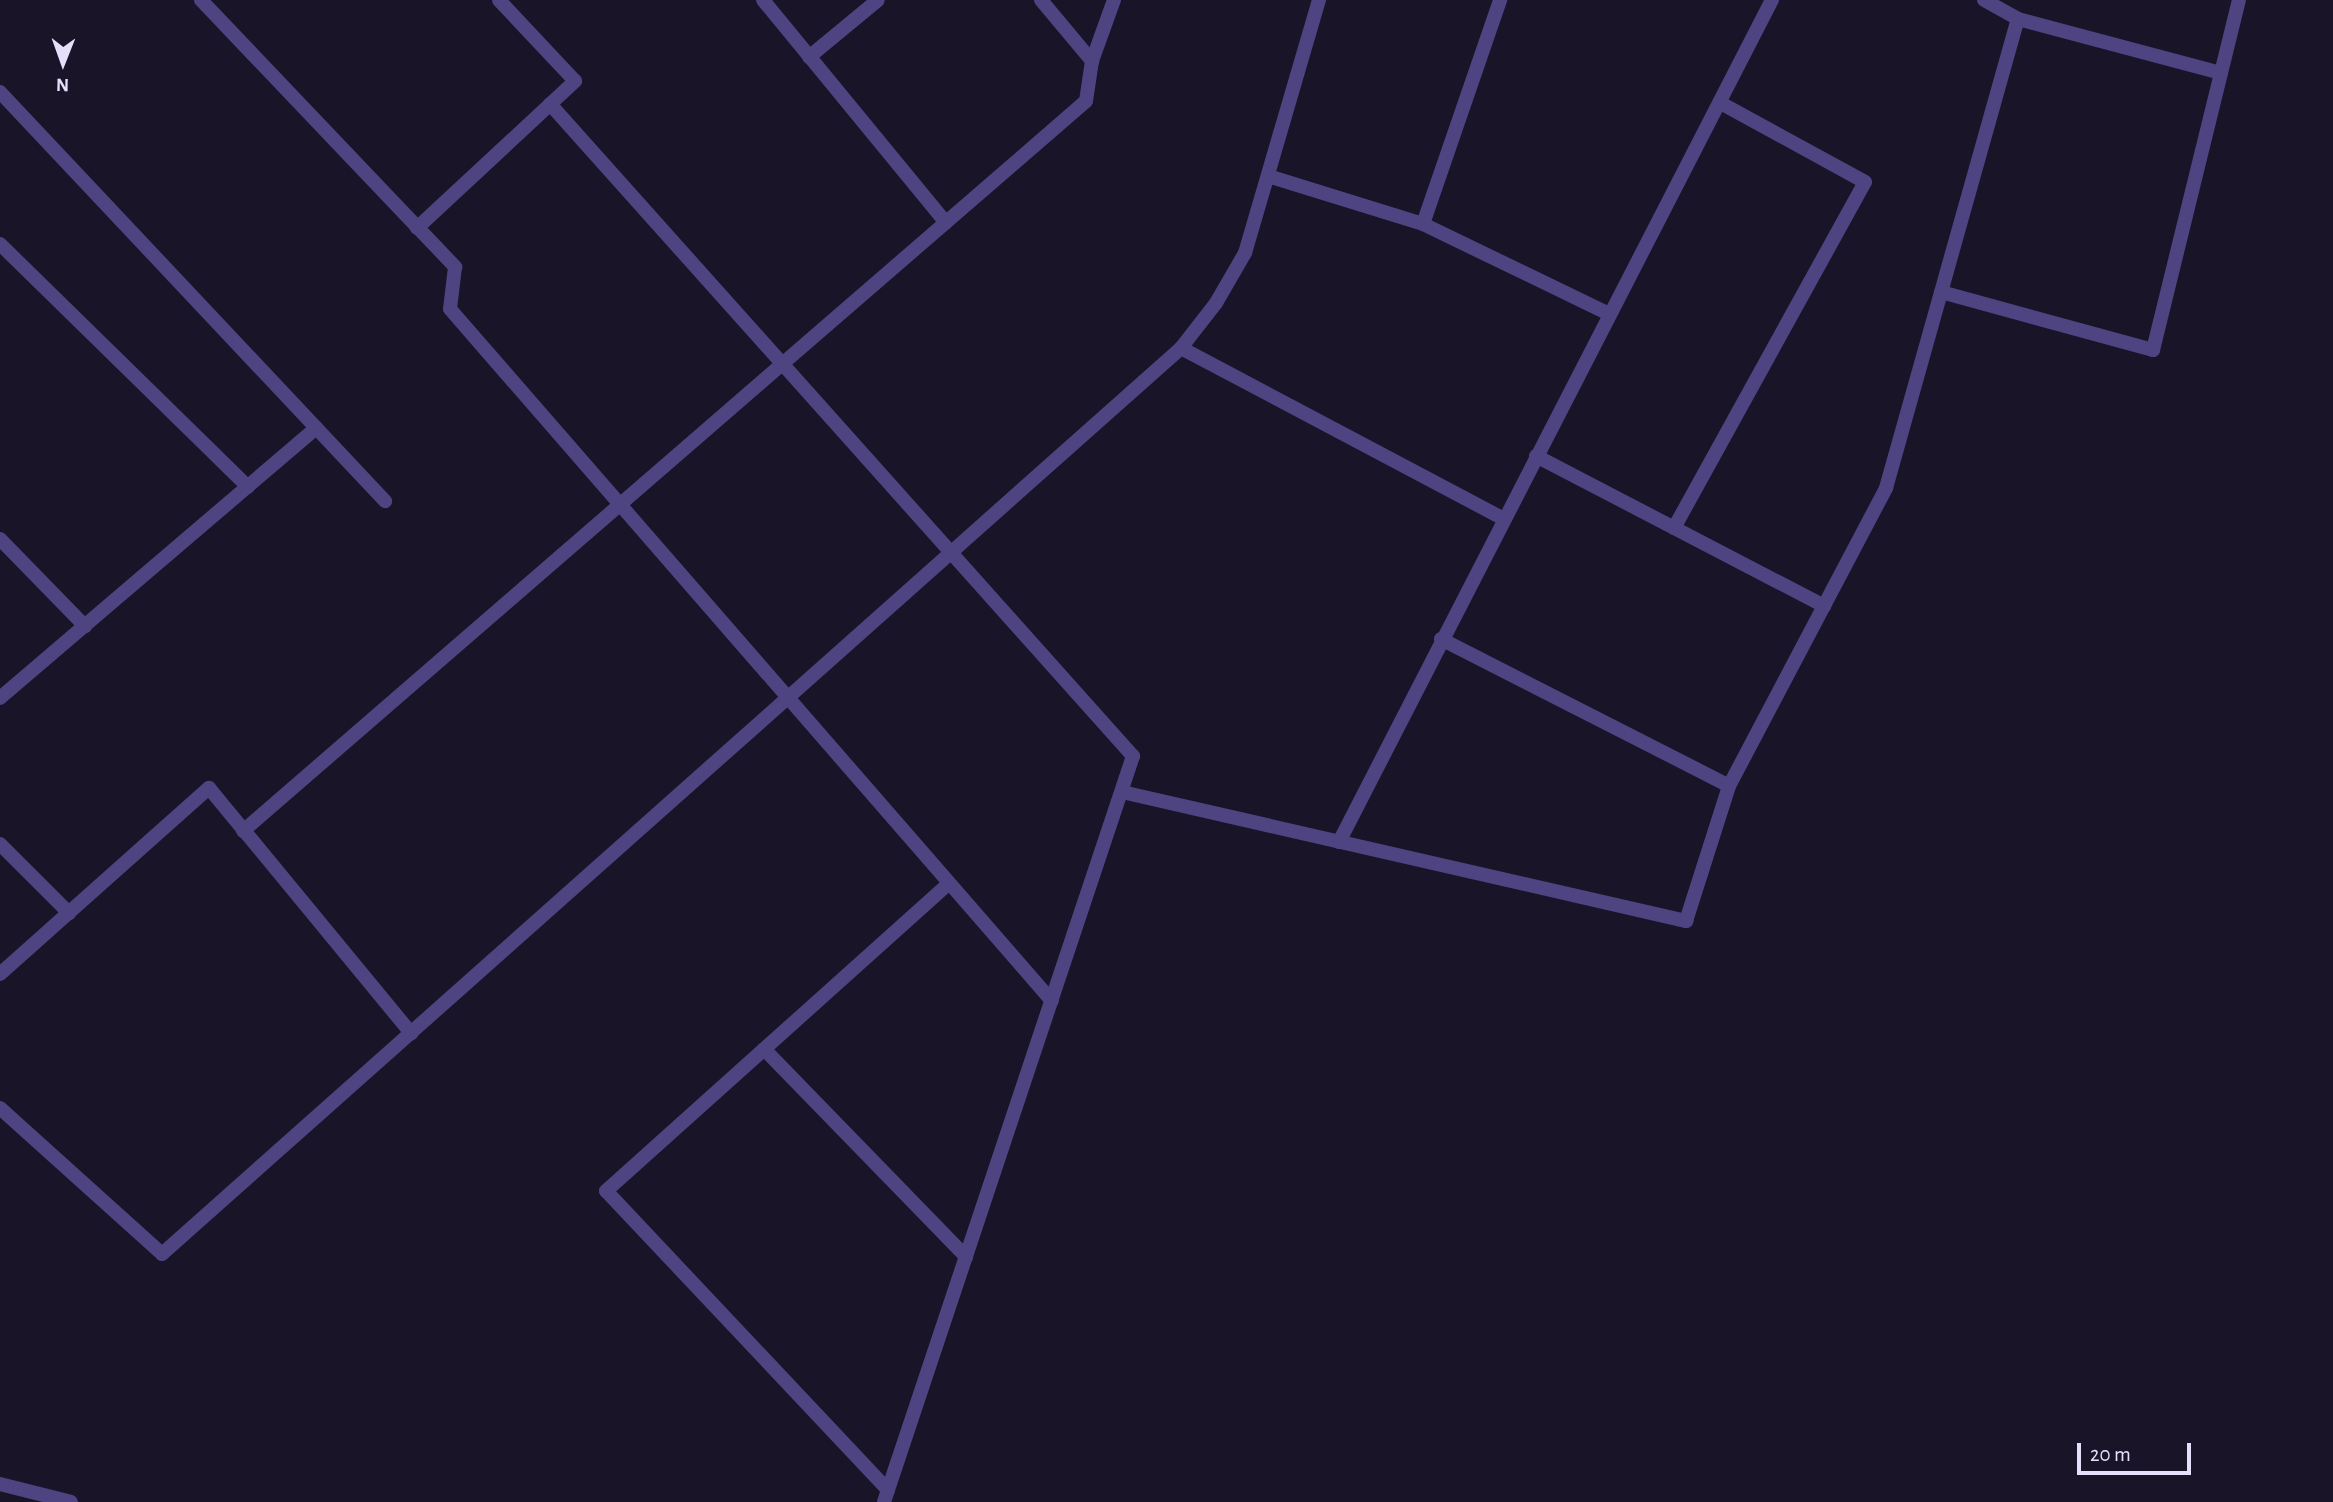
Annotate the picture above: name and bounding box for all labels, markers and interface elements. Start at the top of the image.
north arrow [28,28,98,98]
text: N [56,75,69,94]
scale bar [2081,1428,2195,1472]
text: 20 m [2090,1444,2131,1465]

